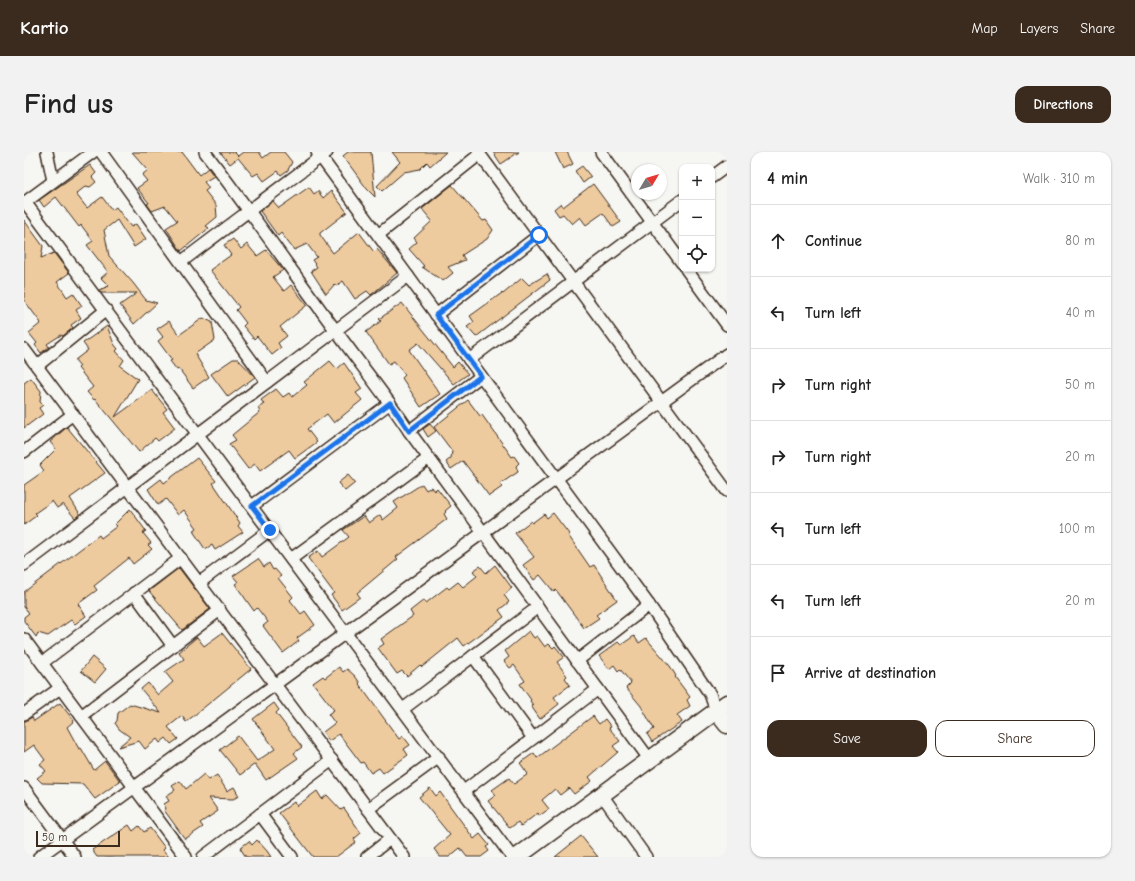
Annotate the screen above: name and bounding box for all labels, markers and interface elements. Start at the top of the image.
text: Kartio [20,17,69,39]
text: Map [971,20,998,37]
text: Layers [1020,20,1058,37]
text: Share [1080,20,1115,37]
button: Directions [1015,86,1111,123]
text: Find us [24,88,113,120]
north arrow [631,164,667,200]
map controls [679,164,715,272]
button: + [679,164,715,200]
text: 4 min [767,169,808,188]
text: Walk · 310 m [1023,171,1095,186]
button: − [679,200,715,236]
route start [530,226,548,244]
icon: ahead [767,230,789,252]
text: Continue [805,232,862,250]
text: 80 m [1065,233,1095,248]
button: locate [679,236,715,272]
icon: left [767,302,789,324]
text: Turn left [805,304,861,322]
text: 40 m [1066,305,1095,320]
icon: right [767,374,789,396]
text: Turn right [805,376,871,394]
text: 50 m [1065,377,1095,392]
icon: right [767,446,789,468]
text: Turn right [805,448,871,466]
text: 20 m [1065,449,1095,464]
icon: left [767,518,789,540]
text: Turn left [805,520,861,538]
route end [261,521,279,539]
text: 100 m [1059,521,1095,536]
icon: left [767,590,789,612]
text: Turn left [805,592,861,610]
text: 20 m [1065,593,1095,608]
icon: arrive [767,662,789,684]
text: Arrive at destination [805,664,936,682]
button: Save [767,720,927,757]
button: Share [935,720,1095,757]
scale bar [36,829,120,848]
text: 50 m [42,831,67,844]

